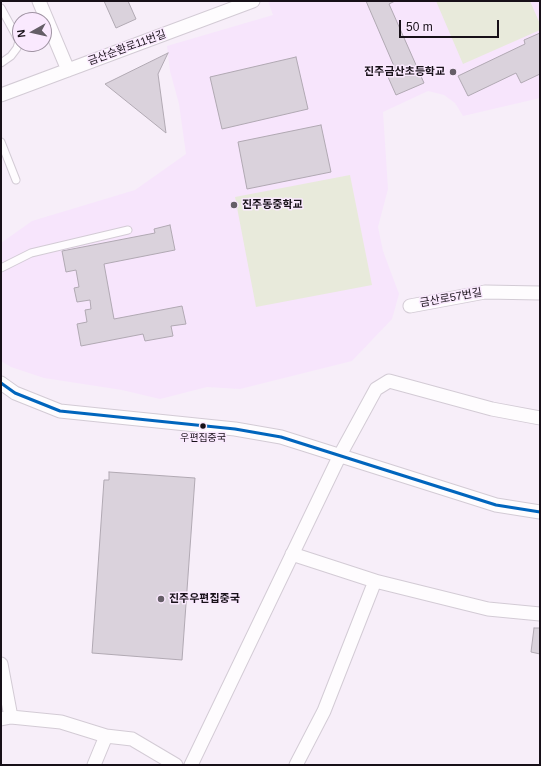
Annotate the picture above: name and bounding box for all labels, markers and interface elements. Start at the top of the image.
north arrow [12,12,52,52]
scale bar [401,12,501,38]
text: 50 m [406,20,433,34]
street label: 금산순환로11번길 [86,28,168,68]
text: N [15,29,28,38]
place label: 진주금산초등학교 [364,65,445,79]
marker: 진주금산초등학교 [448,67,458,77]
place label: 진주동중학교 [242,198,303,212]
marker: 진주동중학교 [229,200,239,210]
street label: 금산로57번길 [419,286,483,310]
marker: 우편집중국 [198,421,208,431]
place label: 우편집중국 [180,432,226,444]
place label: 진주우편집중국 [169,592,240,606]
marker: 진주우편집중국 [156,594,166,604]

